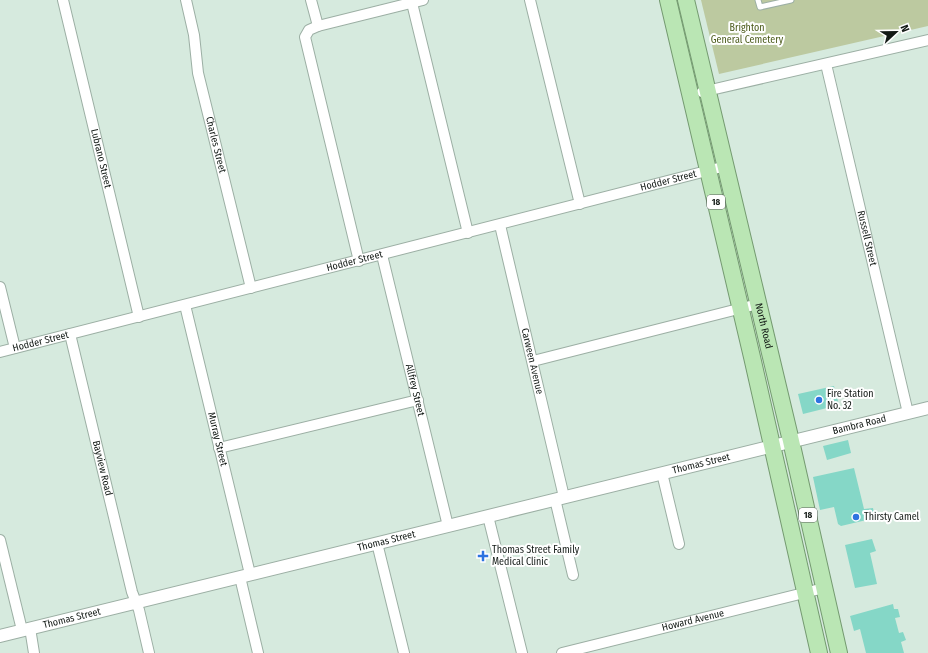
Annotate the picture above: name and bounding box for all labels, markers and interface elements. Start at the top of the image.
north arrow [876,12,916,52]
park label: Brighton General Cemetery [711,22,784,46]
text: N [898,23,912,34]
street label: Charles Street [203,115,229,175]
street label: Lubrano Street [88,128,114,190]
street label: Hodder Street [639,168,698,194]
road number: 18 [707,195,725,209]
street label: Russell Street [855,209,879,268]
street label: Hodder Street [325,248,385,274]
street label: North Road [752,302,775,350]
street label: Carween Avenue [518,327,546,396]
street label: Hodder Street [11,328,71,355]
street label: Allfrey Street [403,363,427,418]
place label: Fire Station No. 32 [827,388,873,412]
marker: Fire Station No. 32 [814,395,824,405]
street label: Murray Street [205,411,230,468]
street label: Bambra Road [831,412,887,437]
street label: Bayview Road [90,439,115,497]
street label: Thomas Street [671,451,732,477]
road number: 18 [799,508,817,522]
place label: Thirsty Camel [864,511,920,523]
marker: Thirsty Camel [851,512,861,522]
street label: Thomas Street [356,528,417,554]
place label: Thomas Street Family Medical Clinic [492,544,580,568]
marker: Thomas Street Family Medical Clinic [477,550,489,562]
street label: Thomas Street [42,605,103,631]
street label: Howard Avenue [661,607,725,634]

